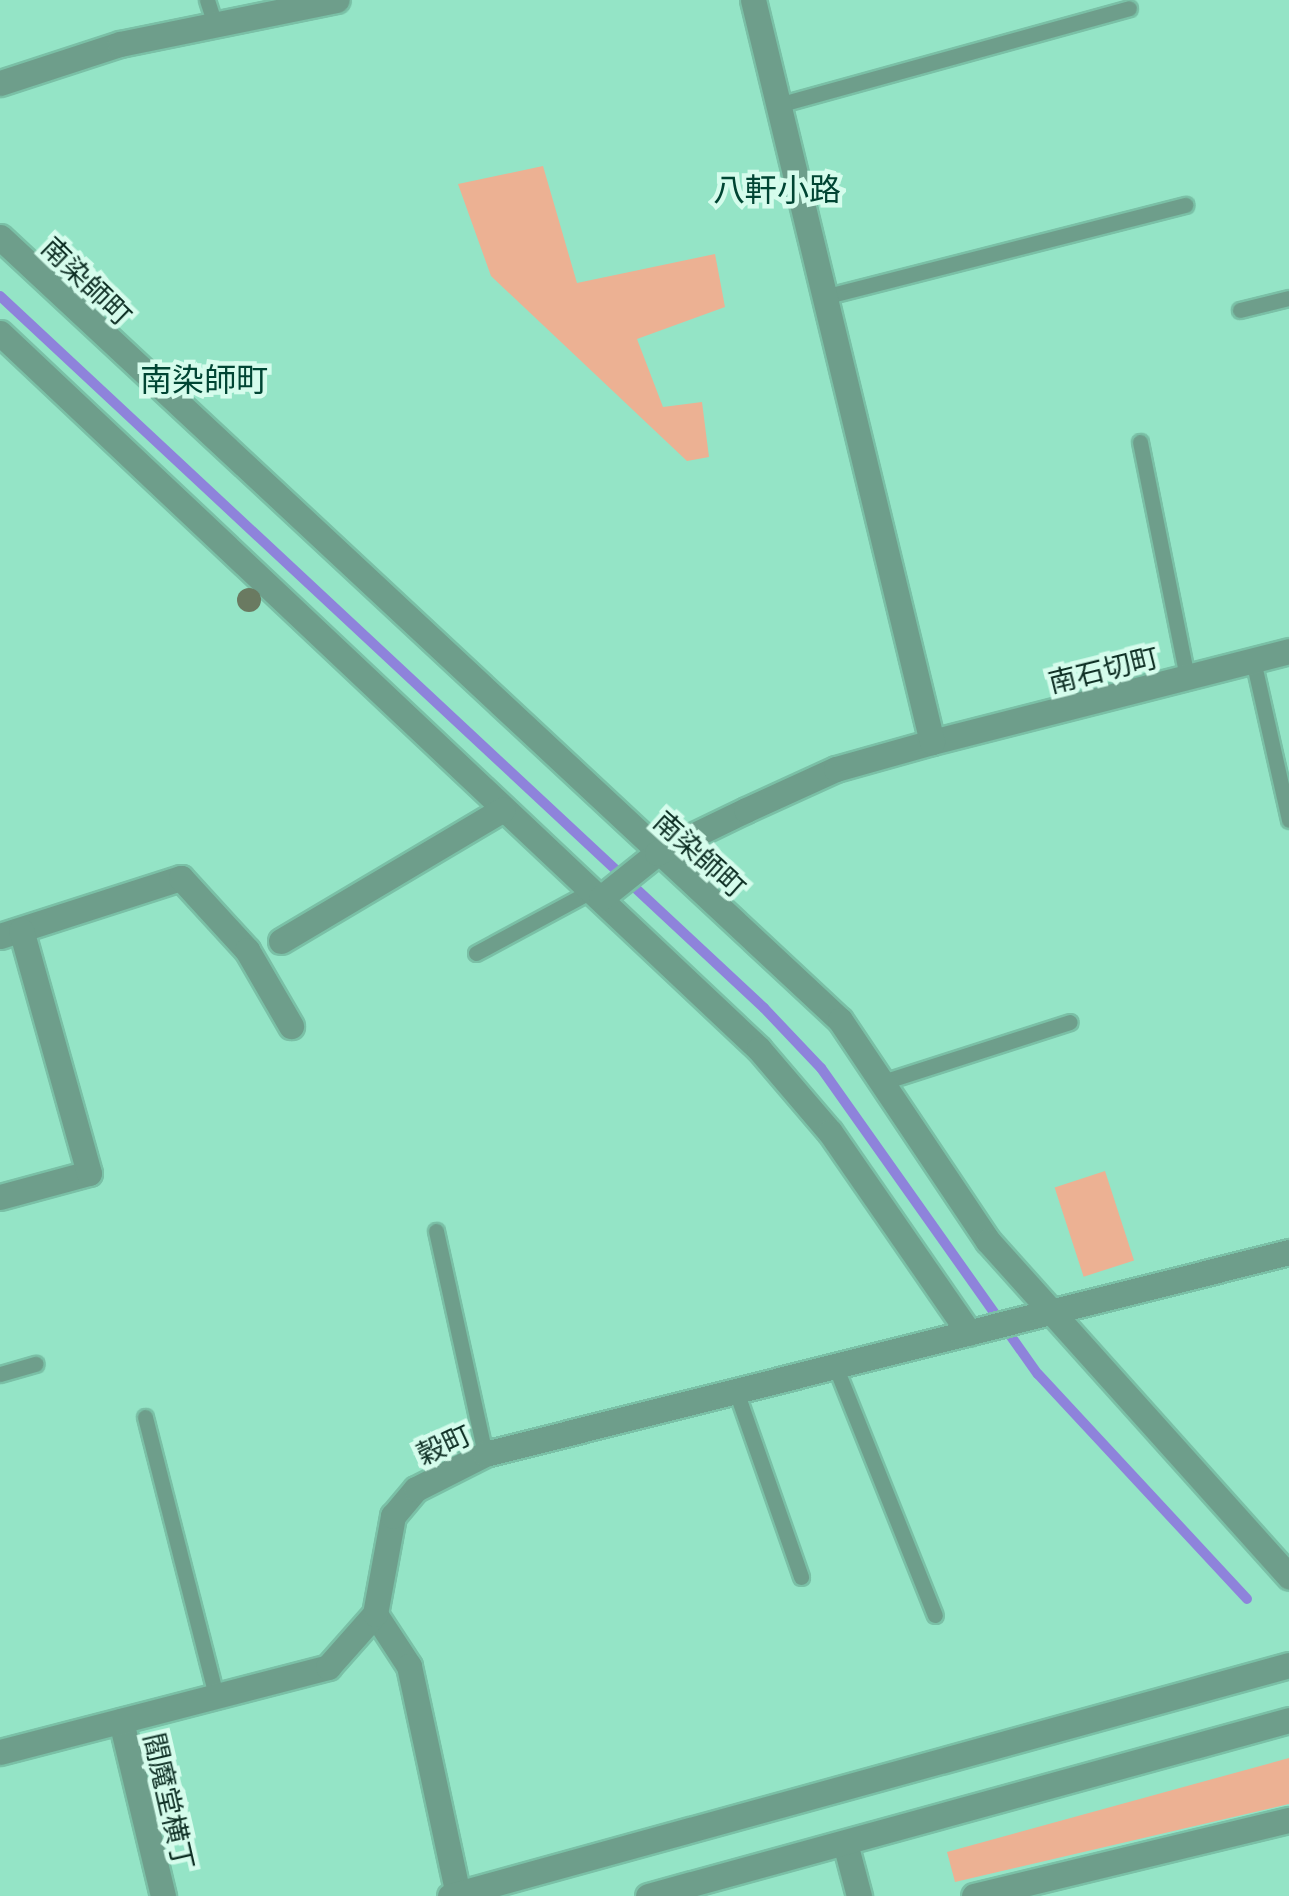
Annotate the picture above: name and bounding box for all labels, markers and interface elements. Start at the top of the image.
district label: 八軒小路 [713,168,841,206]
street label: 南染師町 [36,229,140,331]
district label: 南染師町 [140,358,268,396]
street label: 南石切町 [1045,638,1161,698]
street label: 南染師町 [648,803,754,903]
street label: 穀町 [411,1416,475,1470]
street label: 閻魔堂横丁 [139,1729,203,1873]

